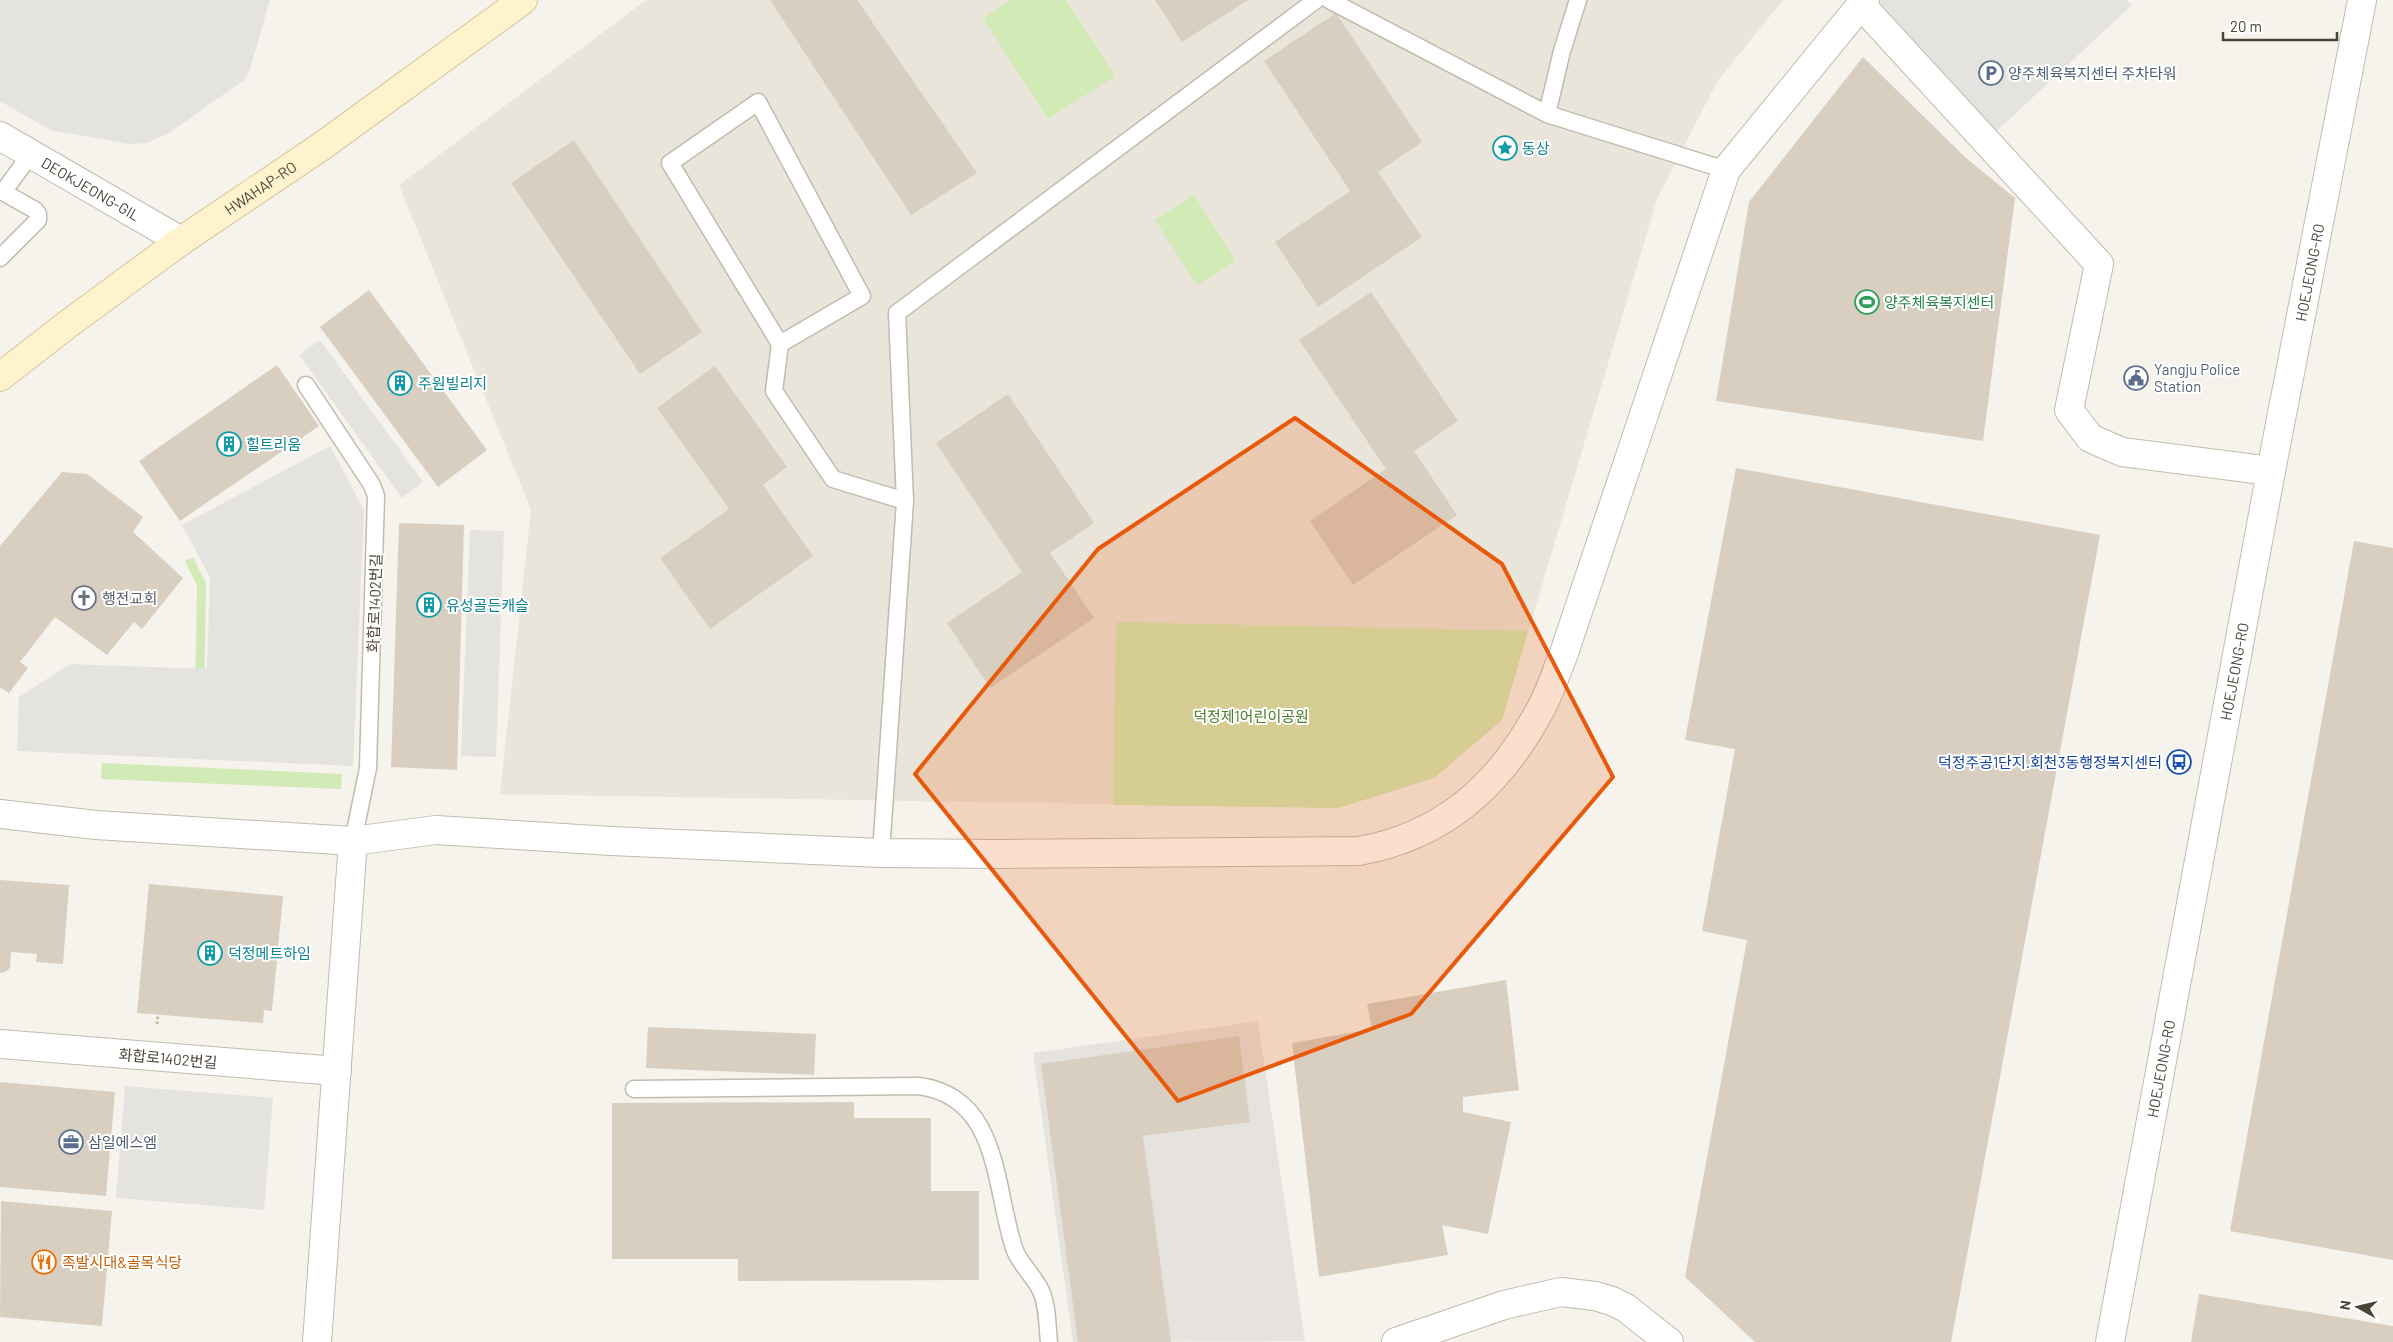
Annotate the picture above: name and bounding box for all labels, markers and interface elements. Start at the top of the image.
scale bar [2223,10,2337,42]
text: 20 m [2230,17,2262,35]
parking icon: 양주체육복지센터 주차타워 [1978,60,2004,86]
place label: 양주체육복지센터 주차타워 [2008,64,2177,82]
place icon: 동상 [1492,135,1518,161]
place label: 동상 [1522,139,1550,157]
street label: DEOKJEONG-GIL [38,153,143,224]
street label: HWAHAP-RO [221,157,300,218]
street label: HOEJEONG-RO [2291,222,2328,323]
sports icon: 양주체육복지센터 [1854,289,1880,315]
place label: 양주체육복지센터 [1884,293,1994,311]
place label: Yangju Police Station [2154,360,2240,395]
public building icon: Yangju Police Station [2123,365,2149,391]
building icon: 주원빌리지 [387,370,413,396]
place label: 주원빌리지 [418,374,487,392]
building icon: 힐트리움 [216,431,242,457]
place label: 힐트리움 [246,435,301,453]
street label: 화합로1402번길 [363,553,385,653]
church icon: 행전교회 [71,585,97,611]
place label: 행전교회 [102,589,157,607]
building icon: 유성골든캐슬 [416,592,442,618]
place label: 유성골든캐슬 [446,596,529,614]
street label: HOEJEONG-RO [2216,621,2252,722]
park label: 덕정제1어린이공원 [1193,707,1309,725]
bus stop icon: 덕정주공1단지.회천3동행정복지센터 [2166,749,2192,775]
place label: 덕정주공1단지.회천3동행정복지센터 [1938,753,2162,771]
building icon: 덕정메트하임 [197,940,223,966]
place label: 덕정메트하임 [228,944,311,962]
street label: HOEJEONG-RO [2143,1018,2178,1119]
street label: 화합로1402번길 [118,1045,218,1071]
office icon: 삼일에스엠 [58,1129,84,1155]
place label: 삼일에스엠 [88,1133,157,1151]
restaurant icon: 족발시대&골목식당 [31,1249,57,1275]
place label: 족발시대&골목식당 [62,1253,182,1271]
north arrow [2333,1282,2383,1332]
text: N [2336,1299,2354,1311]

